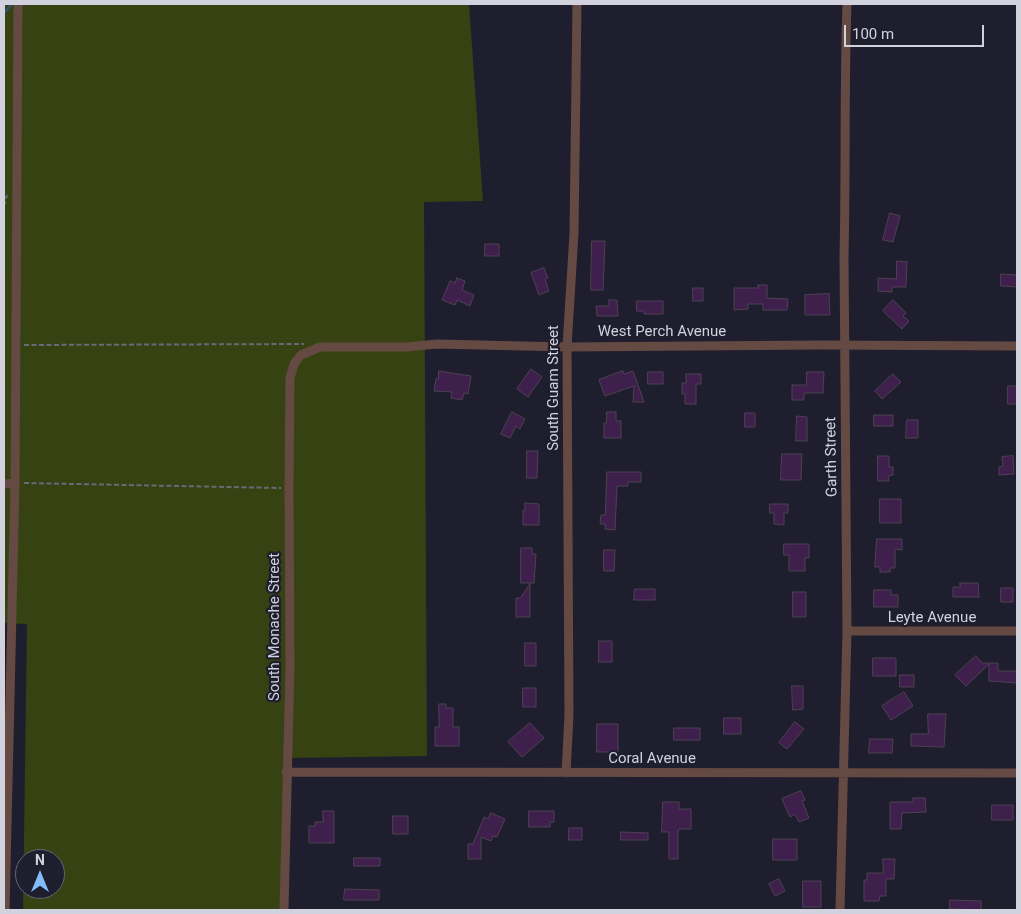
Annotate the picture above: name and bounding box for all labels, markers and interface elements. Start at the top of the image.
scale bar [846,15,986,47]
text: 100 m [852,25,894,43]
street label: West Perch Avenue [598,323,726,341]
street label: South Guam Street [545,325,563,451]
street label: Garth Street [822,417,842,497]
street label: South Monache Street [266,553,284,701]
street label: Leyte Avenue [888,609,976,627]
street label: Coral Avenue [608,750,696,768]
north arrow [15,849,65,899]
text: N [35,852,45,868]

